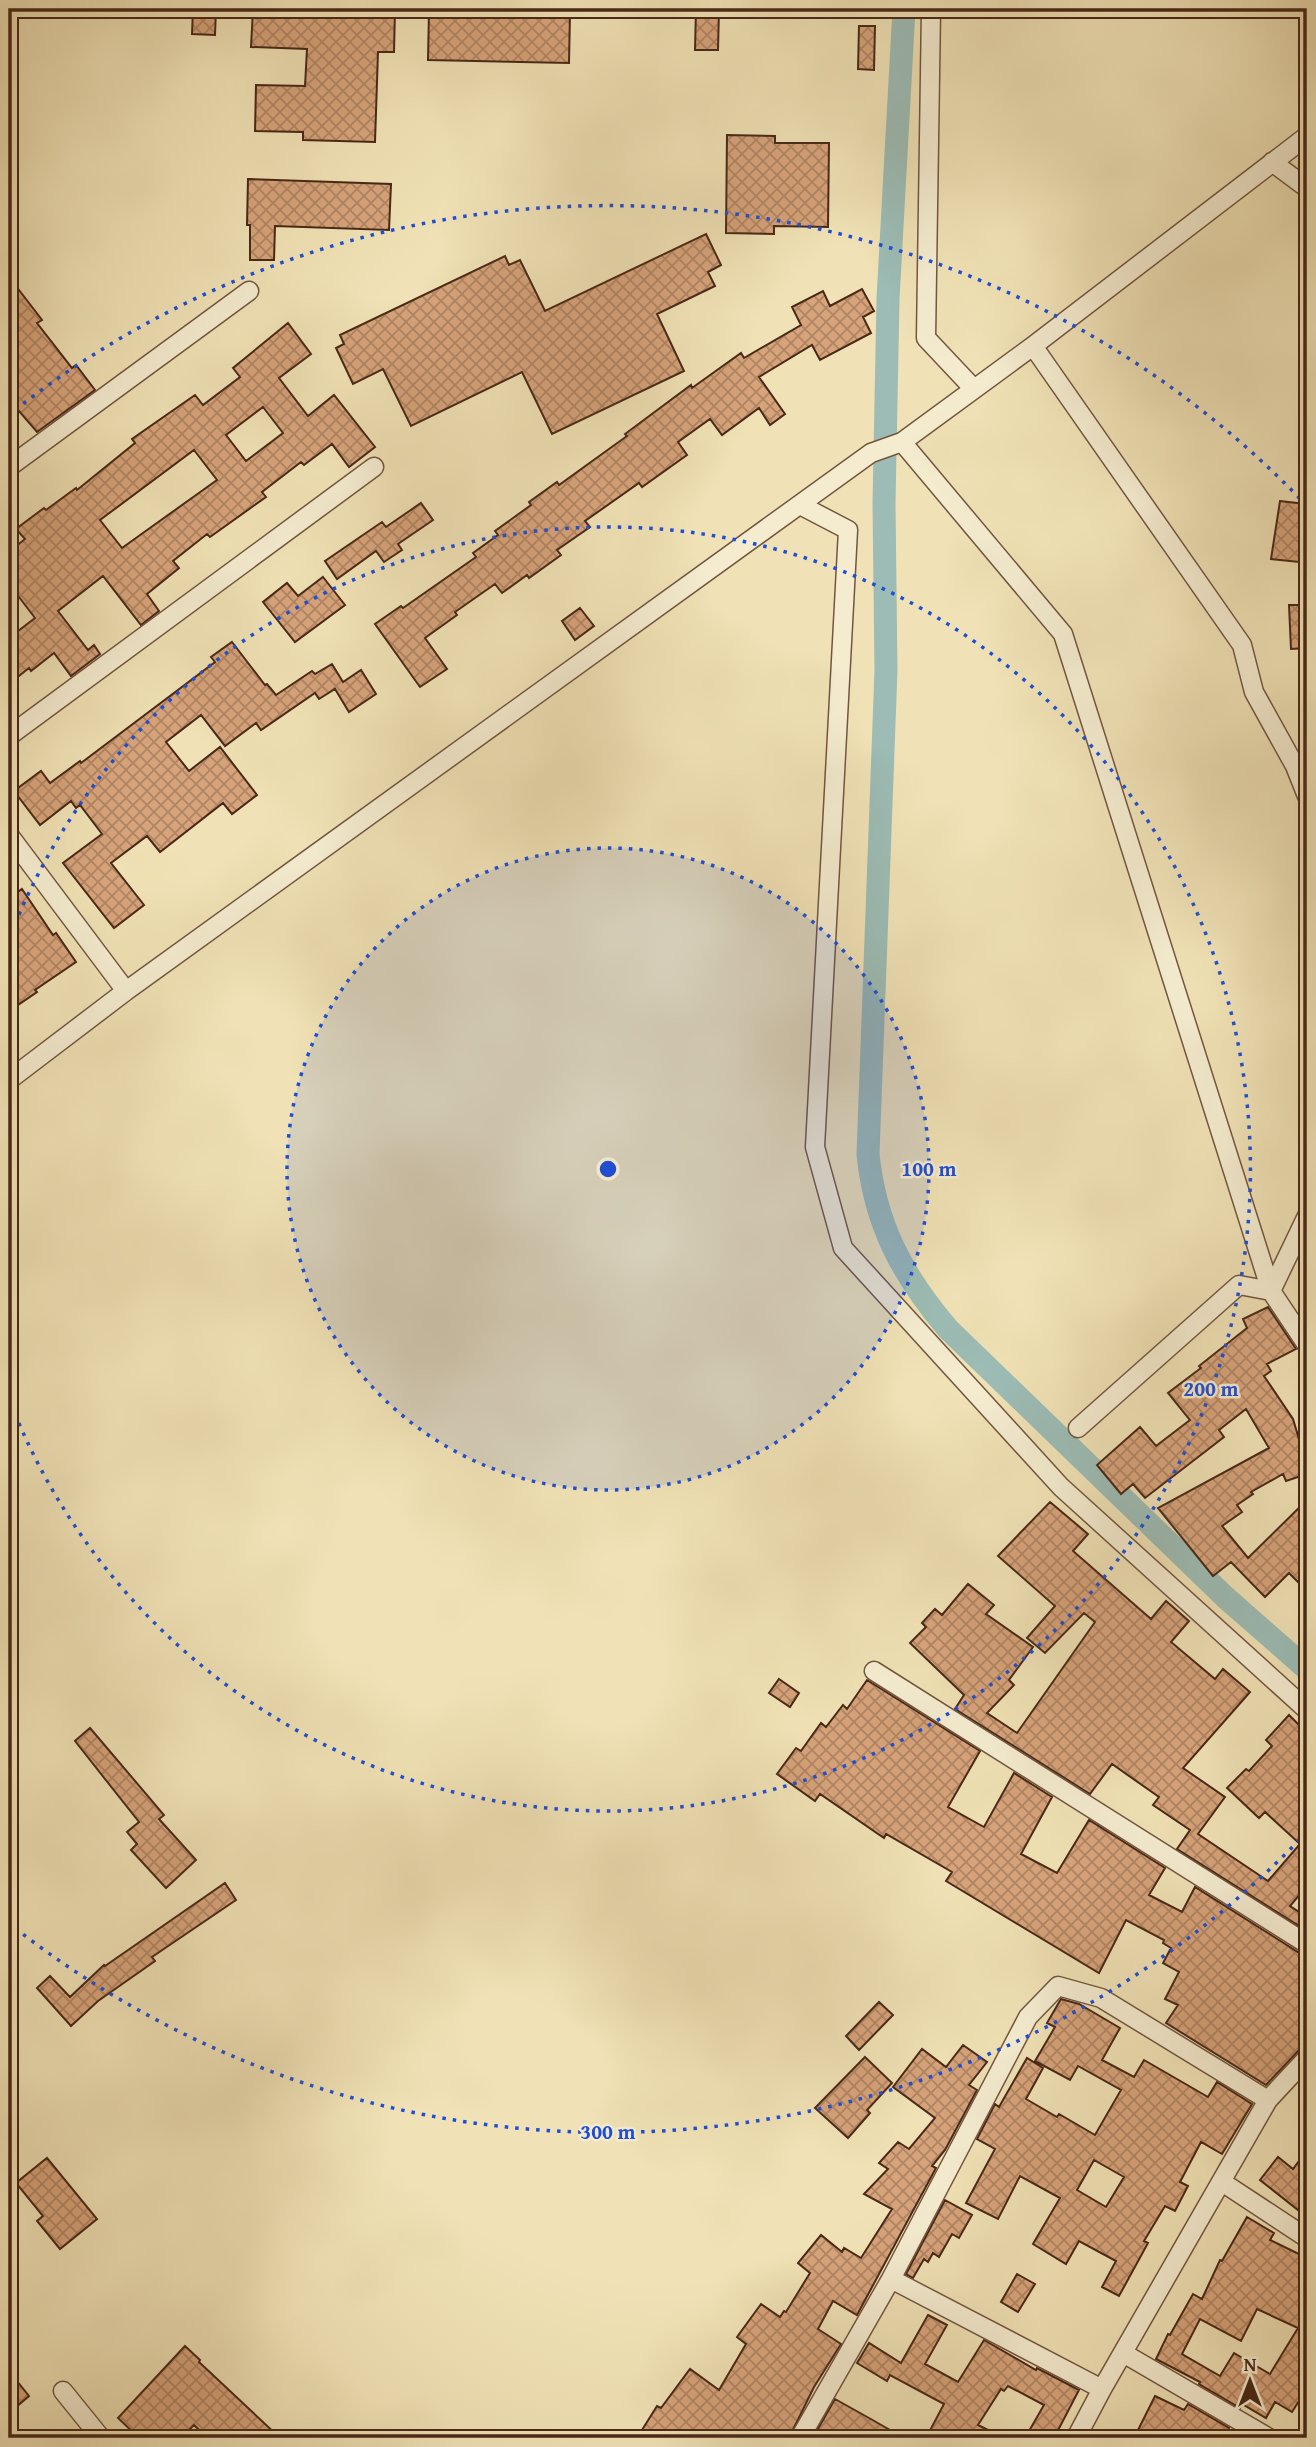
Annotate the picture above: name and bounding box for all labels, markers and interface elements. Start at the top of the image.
text: 100 m [901,1153,957,1184]
centre of rings [596,1157,620,1181]
text: 200 m [1183,1373,1239,1404]
text: 300 m [580,2116,636,2147]
north arrow [1214,2346,1284,2416]
text: N [1244,2350,1257,2378]

